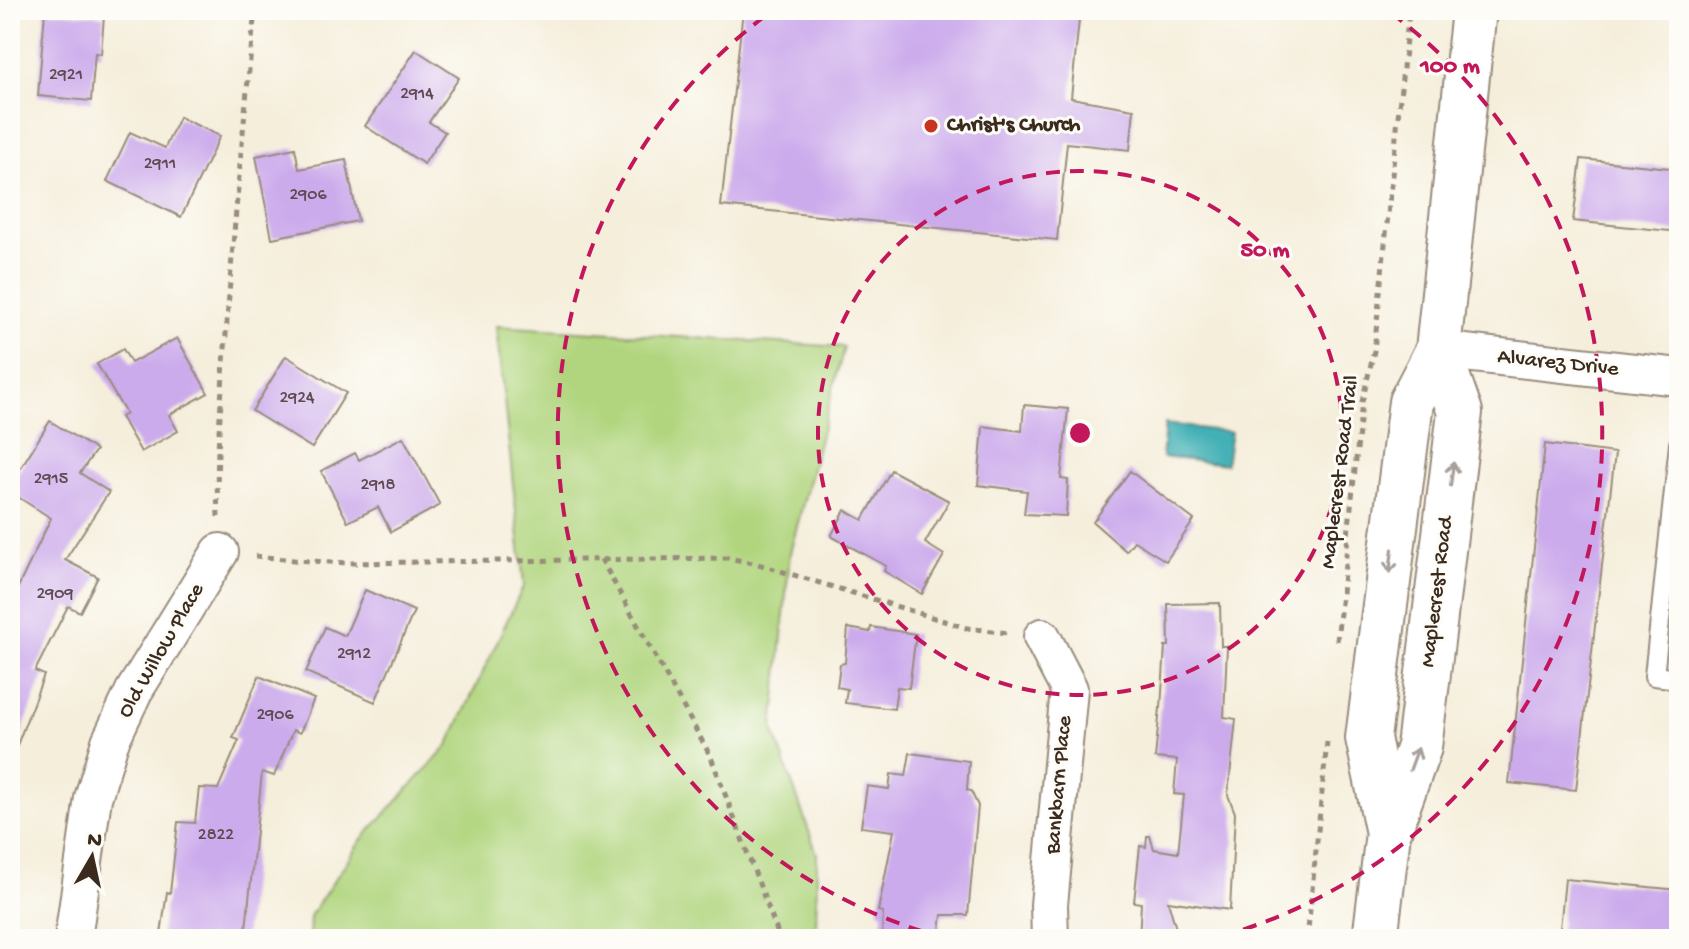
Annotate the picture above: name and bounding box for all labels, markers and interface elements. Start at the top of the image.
text: 100 m [1419,53,1480,82]
house number: 2921 [49,65,83,86]
house number: 2914 [400,84,434,105]
place label: Christ's Church [946,113,1081,139]
marker: Christ's Church [922,117,940,135]
house number: 2911 [144,154,176,175]
house number: 2906 [289,185,327,206]
text: 50 m [1241,237,1289,266]
street label: Alvarez Drive [1496,345,1621,383]
street label: Maplecrest Road Trail [1316,374,1366,570]
house number: 2924 [279,388,315,409]
centre of rings [1066,419,1094,447]
one-way arrow [1445,461,1460,488]
house number: 2915 [34,469,68,490]
house number: 2918 [361,475,396,496]
street label: Maplecrest Road [1416,513,1460,669]
one-way arrow [1383,547,1398,573]
street label: Old Willow Place [113,579,211,723]
house number: 2909 [36,584,74,605]
house number: 2912 [337,644,371,665]
house number: 2906 [256,705,294,726]
street label: Bankbarn Place [1041,714,1079,856]
one-way arrow [1408,747,1423,772]
north arrow [52,817,132,897]
house number: 2822 [198,825,234,846]
text: N [85,827,104,855]

